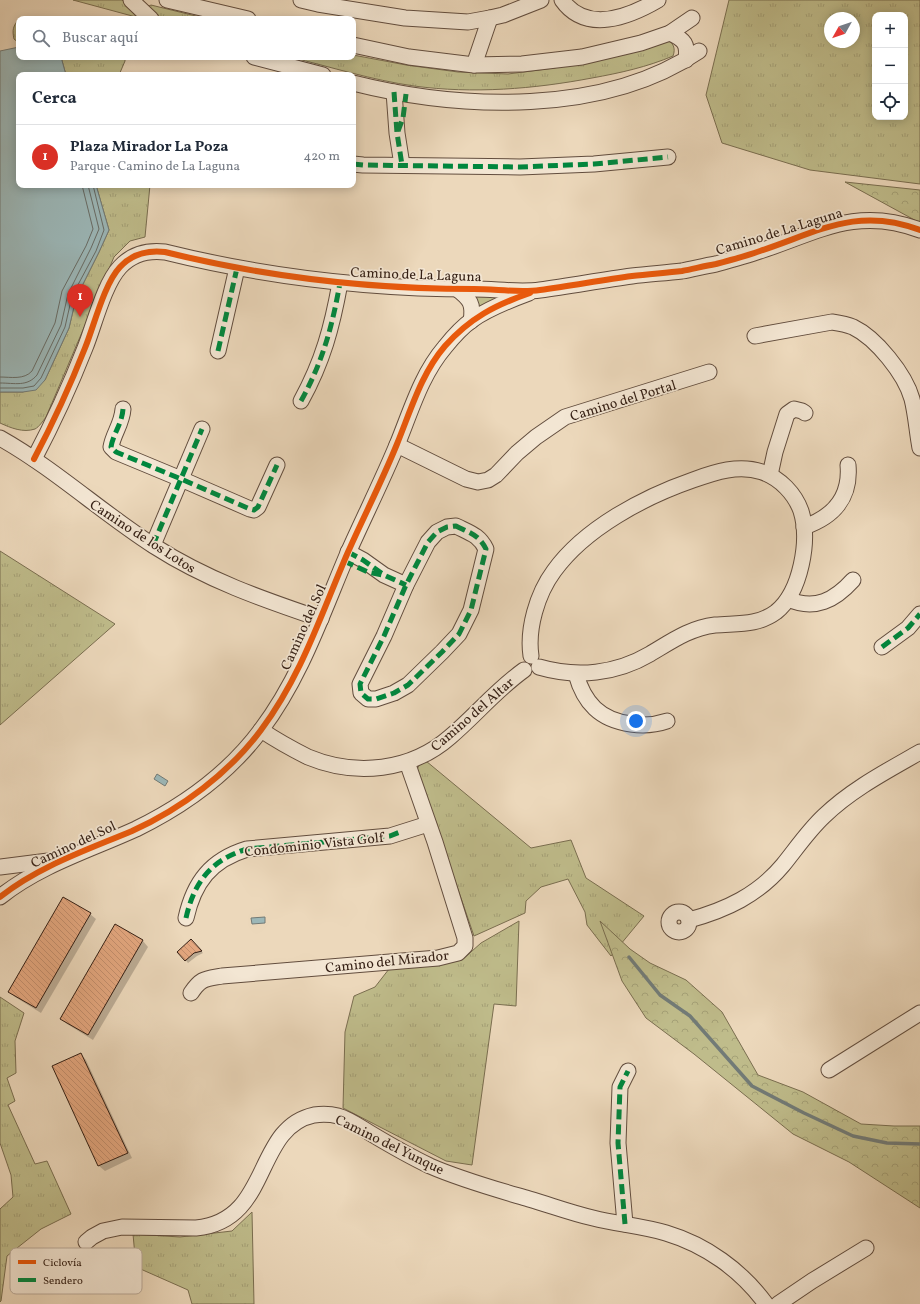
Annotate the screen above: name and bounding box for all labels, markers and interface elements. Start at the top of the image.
north arrow [824,12,860,48]
map controls [872,12,908,120]
button: + [872,12,908,48]
search box [16,16,356,60]
icon: search [30,27,52,49]
text: Buscar aquí [62,28,138,49]
button: − [872,48,908,84]
button: locate [872,84,908,120]
text: Cerca [32,87,77,110]
text: Plaza Mirador La Poza [70,137,229,158]
text: 1 [42,148,48,166]
text: 420 m [303,148,340,166]
text: Parque · Camino de La Laguna [70,158,240,176]
street label: Camino de La Laguna [714,204,845,261]
street label: Camino de La Laguna [350,264,482,287]
pin: 1 [67,284,93,317]
street label: Camino del Portal [568,376,679,427]
street label: Camino de los Lotos [86,496,199,579]
street label: Camino del Sol [277,582,332,674]
street label: Camino del Altar [427,674,519,757]
your location [626,711,646,731]
street label: Camino del Sol [28,817,119,873]
street label: Condominio Vista Golf [244,829,386,862]
street label: Camino del Mirador [324,947,450,978]
street label: Camino del Yunque [332,1111,447,1180]
legend [10,1248,142,1294]
text: Ciclovía [43,1256,82,1271]
text: Sendero [43,1274,83,1289]

